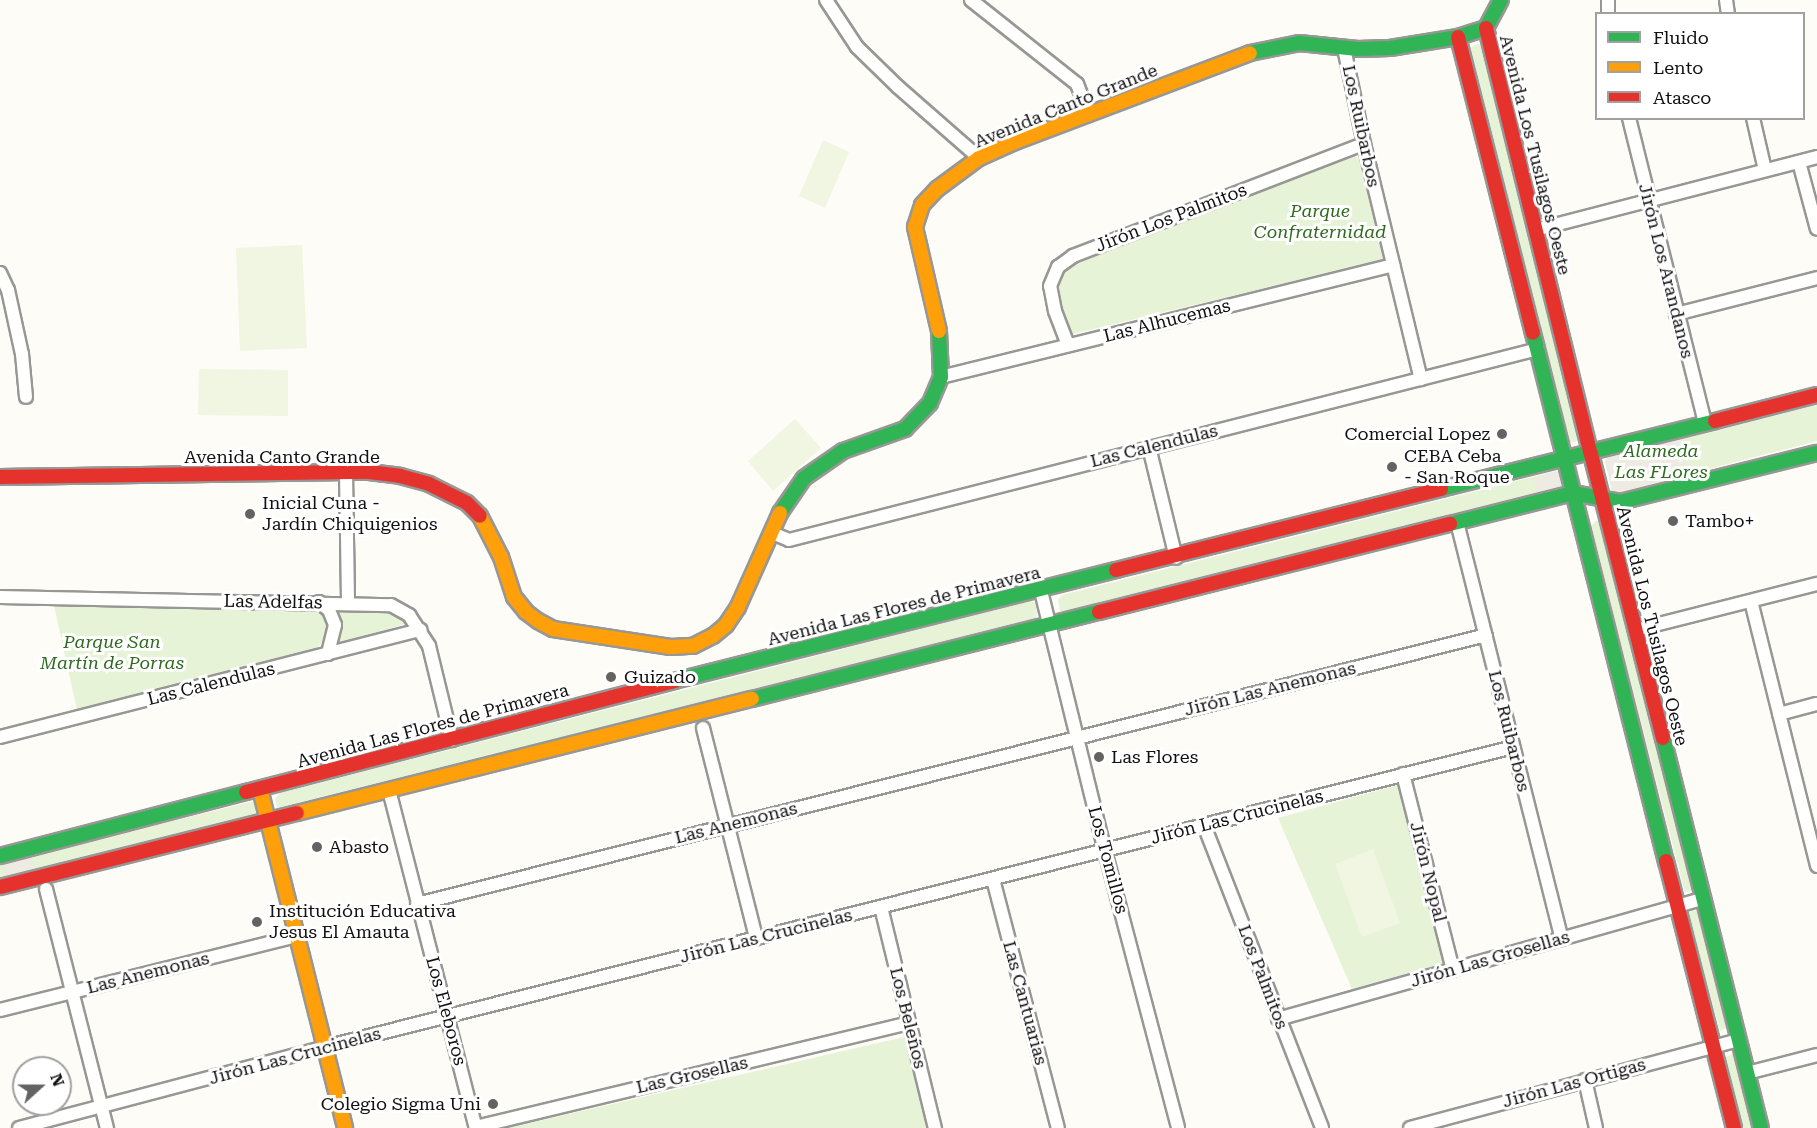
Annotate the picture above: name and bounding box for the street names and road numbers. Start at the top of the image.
street label: Avenida Los Tusilagos Oeste [1495,33,1575,277]
street label: Avenida Canto Grande [971,59,1161,153]
street label: Los Ruibarbos [1338,63,1384,189]
street label: Jirón Los Palmitos [1092,179,1250,257]
street label: Jirón Los Arandanos [1634,181,1698,361]
street label: Las Alhucemas [1101,295,1233,347]
street label: Las Calendulas [1088,420,1220,472]
street label: Avenida Canto Grande [184,446,380,468]
street label: Avenida Los Tusilagos Oeste [1612,504,1692,748]
street label: Avenida Las Flores de Primavera [765,562,1043,650]
street label: Las Adelfas [223,590,323,614]
street label: Jirón Las Anemonas [1182,657,1358,721]
street label: Las Calendulas [145,658,277,710]
street label: Los Ruibarbos [1483,668,1535,794]
street label: Avenida Las Flores de Primavera [295,679,571,773]
street label: Jirón Las Crucinelas [1148,785,1326,849]
street label: Las Anemonas [672,797,800,849]
street label: Los Tomillos [1083,804,1133,916]
street label: Jirón Nopal [1405,820,1451,924]
street label: Jirón Las Crucinelas [677,904,855,968]
street label: Los Palmitos [1233,922,1293,1032]
street label: Jirón Las Grosellas [1408,926,1572,992]
street label: Las Cantuarias [998,939,1052,1067]
street label: Las Anemonas [84,947,212,999]
street label: Los Eleboros [421,954,471,1068]
street label: Los Beleños [885,965,931,1071]
street label: Jirón Las Crucinelas [207,1023,383,1089]
street label: Las Grosellas [634,1052,750,1098]
street label: Jirón Las Ortigas [1500,1054,1648,1112]

